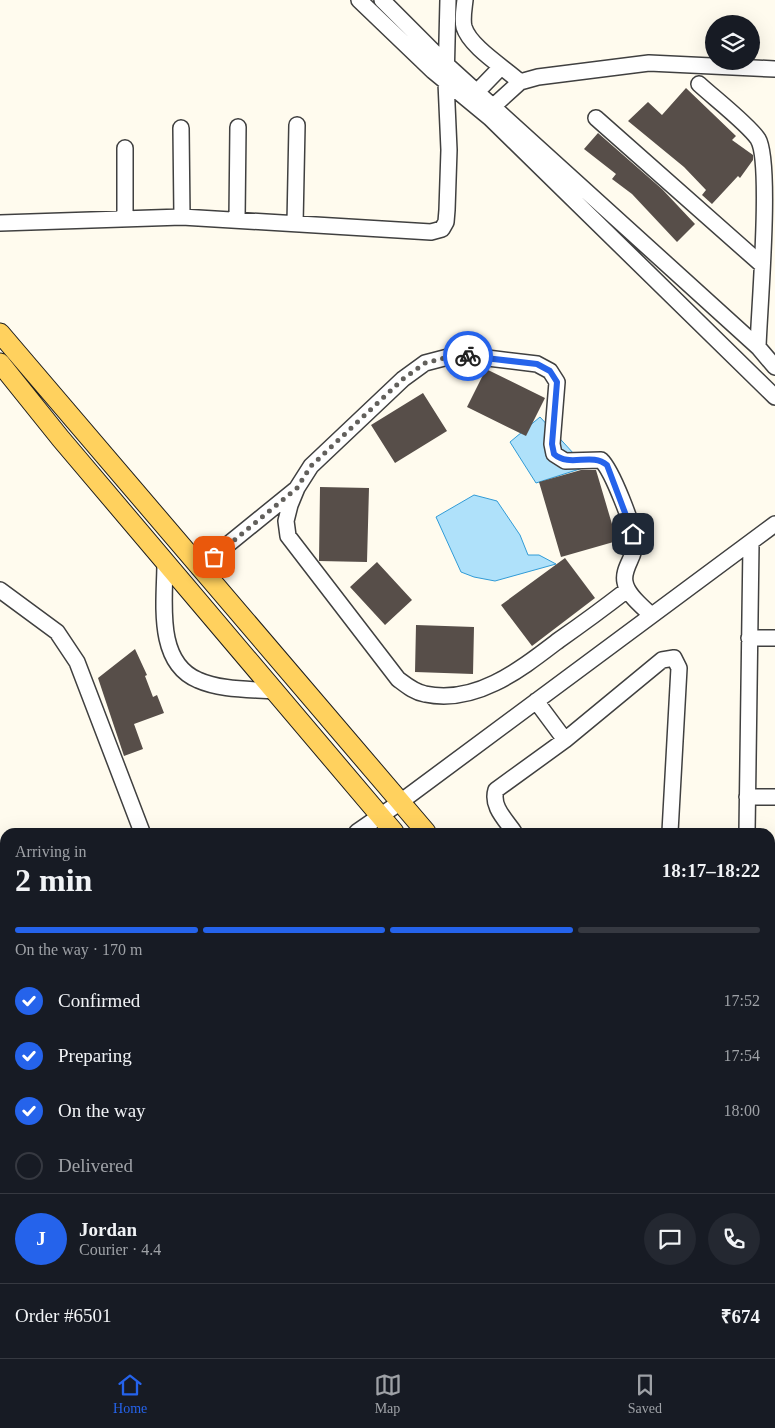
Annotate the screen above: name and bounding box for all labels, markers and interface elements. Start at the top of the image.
map controls [705,15,760,70]
button: layers [705,15,760,70]
courier [443,331,493,381]
icon: bike [454,342,482,370]
pin [612,513,654,555]
icon: home [619,520,647,548]
pin [193,536,235,578]
icon: bag [200,543,228,571]
text: Arriving in [15,843,87,860]
text: 18:17–18:22 [662,860,760,881]
text: 2 min [15,862,92,898]
text: On the way · 170 m [15,941,143,958]
icon: check [15,987,43,1015]
text: Confirmed [58,990,140,1011]
text: 17:52 [724,992,760,1009]
icon: check [15,1042,43,1070]
text: Preparing [58,1045,132,1066]
text: 17:54 [724,1047,760,1064]
icon: check [15,1097,43,1125]
text: On the way [58,1100,146,1121]
text: 18:00 [724,1102,760,1119]
text: Delivered [58,1155,133,1176]
button: chat [644,1213,696,1265]
button: phone [708,1213,760,1265]
text: Jordan [79,1219,137,1240]
text: J [36,1228,46,1249]
text: Courier · 4.4 [79,1241,161,1258]
text: Order #6501 [15,1305,112,1326]
text: ₹674 [721,1306,760,1327]
tab: Home [113,1371,147,1417]
tab: Map [374,1371,402,1417]
tab: Saved [628,1371,662,1417]

